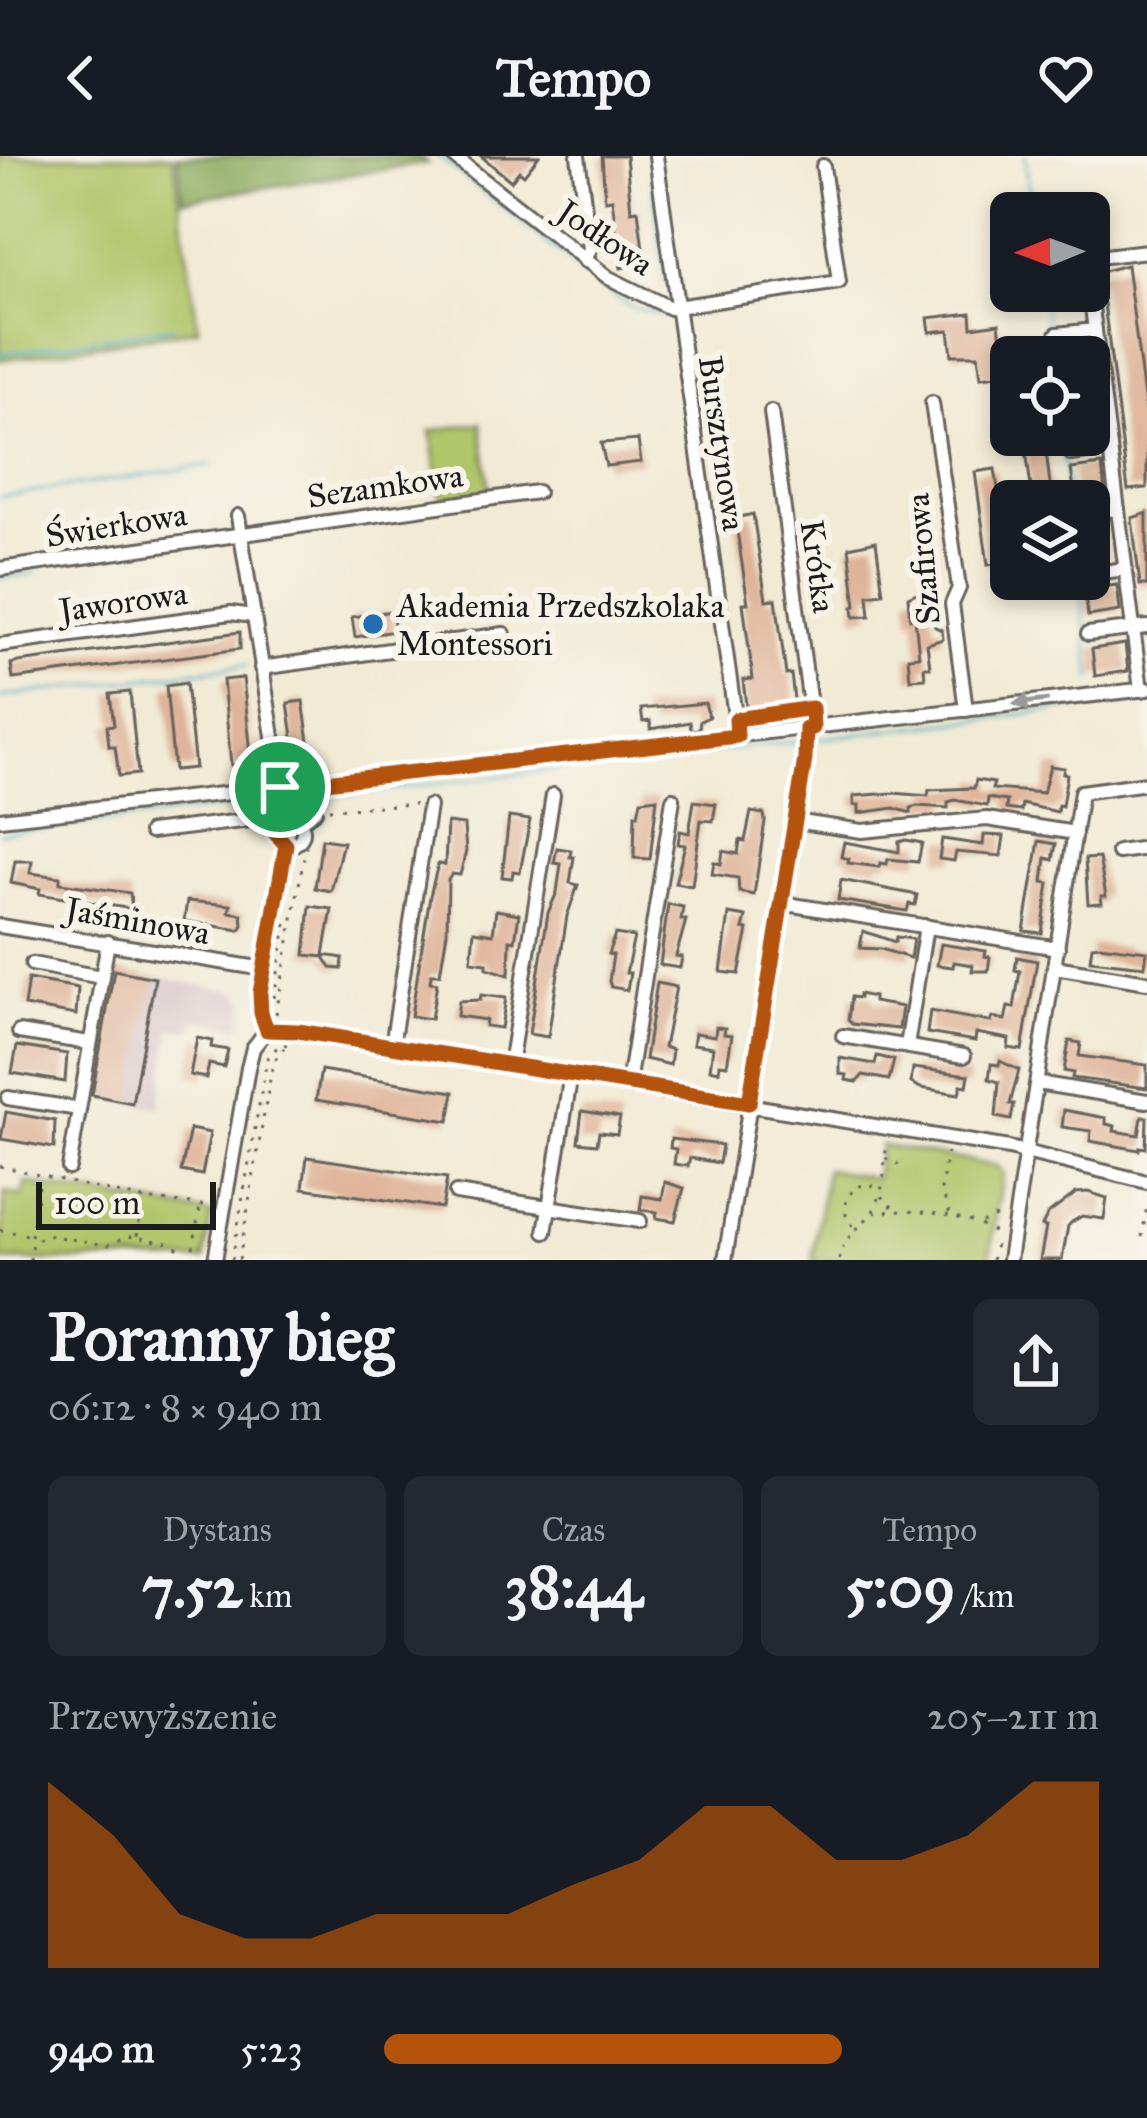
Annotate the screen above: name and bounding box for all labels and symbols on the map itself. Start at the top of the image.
street label: Jodłowa [547,190,661,285]
north arrow [990,192,1110,312]
street label: Bursztynowa [690,353,754,533]
street label: Sezamkowa [305,455,466,517]
street label: Świerkowa [42,492,190,556]
street label: Szafirowa [897,492,949,626]
street label: Krótka [792,517,844,615]
street label: Jaworowa [54,573,190,632]
place label: Akademia Przedszkolaka Montessori [395,586,724,664]
marker: Akademia Przedszkolaka Montessori [360,611,386,637]
one-way arrow [1012,693,1049,712]
pin [229,736,331,838]
street label: Jaśminowa [60,888,213,954]
scale bar [36,1176,216,1229]

